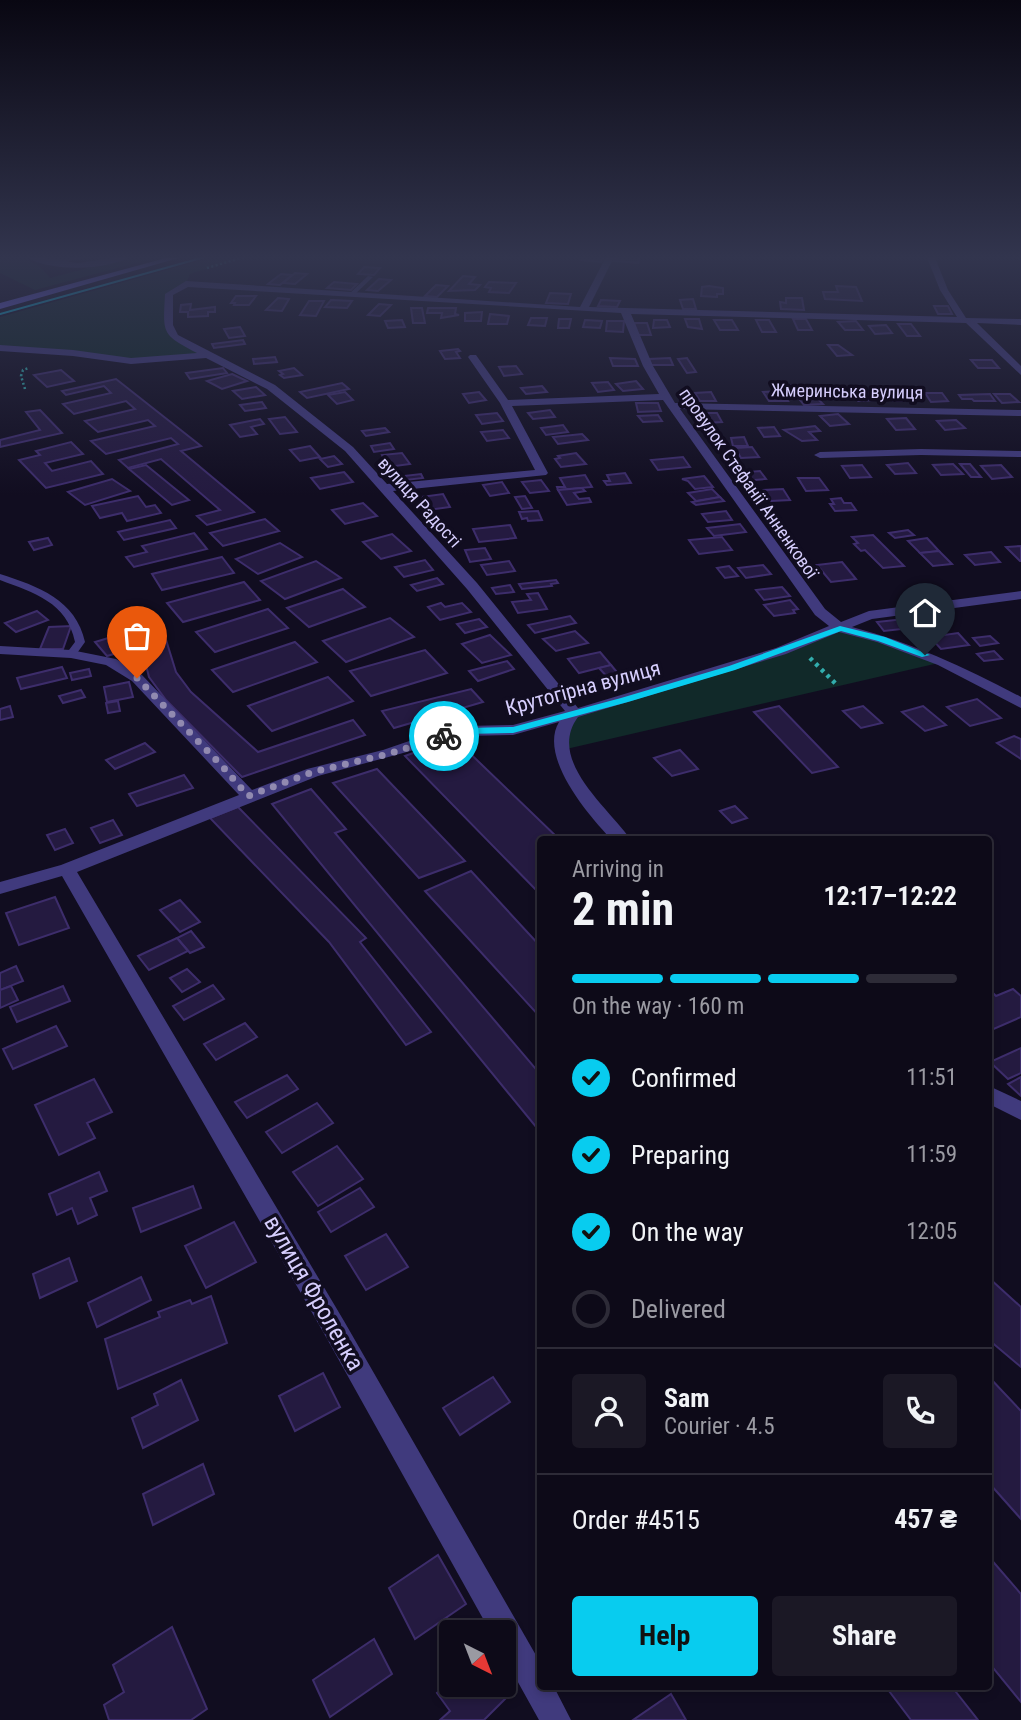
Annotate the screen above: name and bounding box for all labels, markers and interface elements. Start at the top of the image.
street label: Жмеринська вулиця [771,379,923,403]
street label: провулок Стефанії Анненкової [675,384,823,583]
street label: вулиця Радості [374,453,466,551]
pin [895,583,955,655]
icon: home [906,594,944,632]
pin [107,606,167,678]
icon: bag [118,617,156,655]
street label: Крутогірна вулиця [503,656,663,720]
courier [409,701,479,771]
icon: bike [425,717,463,755]
text: Arriving in [572,856,664,883]
text: 12:17–12:22 [823,881,957,911]
text: 2 min [572,882,674,936]
text: On the way · 160 m [572,993,744,1020]
icon: check [572,1059,610,1097]
text: Confirmed [631,1063,737,1093]
text: 11:51 [906,1064,957,1091]
icon: check [572,1136,610,1174]
text: Preparing [631,1140,730,1170]
text: 11:59 [906,1141,957,1168]
street label: вулиця Фроленка [258,1210,370,1376]
icon: check [572,1213,610,1251]
text: On the way [631,1217,744,1247]
text: 12:05 [906,1218,957,1245]
text: Delivered [631,1294,726,1324]
button: person [572,1374,646,1448]
button: phone [883,1374,957,1448]
text: Sam [664,1383,710,1413]
text: Courier · 4.5 [664,1413,775,1440]
text: 457 ₴ [894,1504,957,1534]
text: Order #4515 [572,1505,700,1535]
button: Help [572,1596,758,1676]
button: Share [772,1596,957,1676]
north arrow [439,1620,516,1698]
map controls [439,1620,516,1697]

